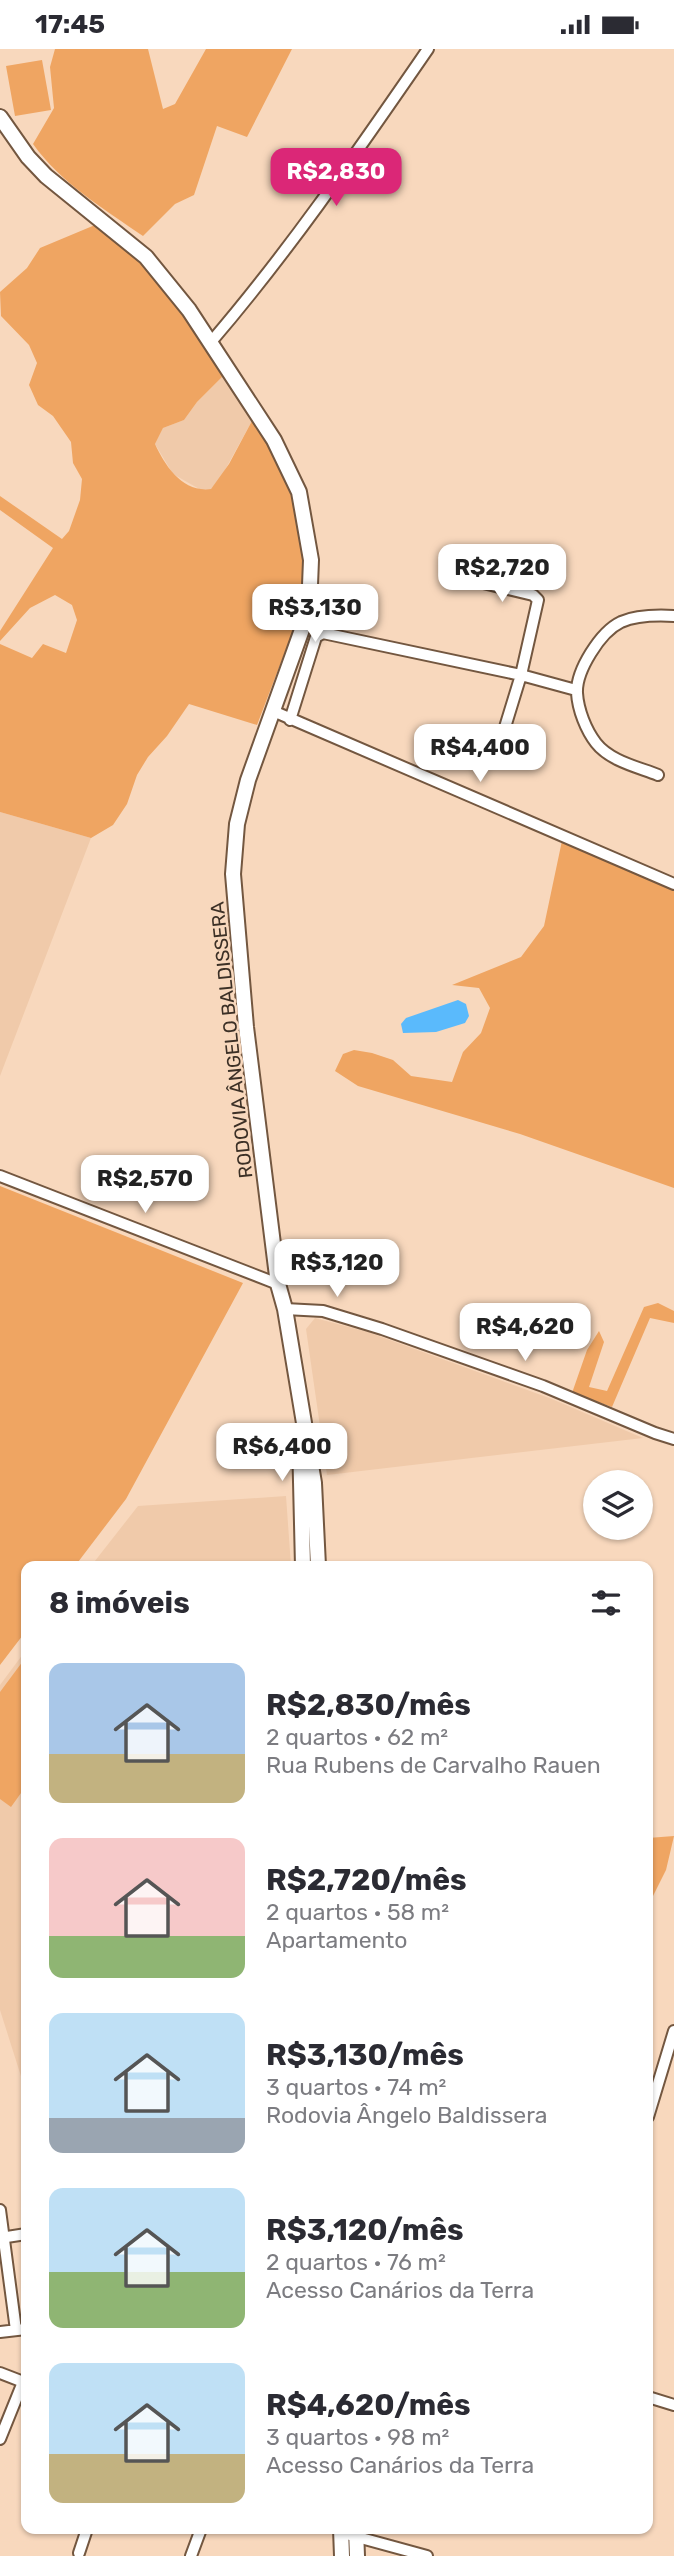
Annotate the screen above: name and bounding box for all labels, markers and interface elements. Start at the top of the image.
text: 17:45 [35,9,105,40]
pin: R$2,830 [271,149,401,208]
text: R$2,830 [287,157,385,185]
pin: R$2,720 [437,545,567,604]
text: R$2,720 [454,553,550,581]
pin: R$3,130 [250,585,380,644]
text: R$3,130 [268,593,362,621]
pin: R$4,400 [415,725,545,784]
text: R$4,400 [430,733,530,761]
street label: RODOVIA ÂNGELO BALDISSERA [206,900,257,1179]
pin: R$2,570 [80,1155,210,1215]
text: R$2,570 [97,1164,193,1192]
pin: R$3,120 [272,1239,402,1299]
text: R$3,120 [290,1248,384,1276]
pin: R$4,620 [460,1303,590,1363]
text: R$4,620 [476,1312,574,1340]
pin: R$6,400 [217,1423,347,1483]
text: R$6,400 [232,1432,332,1460]
map controls [583,1470,653,1540]
button: layers [583,1470,653,1540]
icon: filters [587,1584,625,1622]
text: 8 imóveis [49,1585,190,1621]
text: R$2,830/mês [266,1687,471,1723]
icon: home [105,1691,189,1775]
text: 2 quartos · 62 m² [266,1723,448,1751]
text: Rua Rubens de Carvalho Rauen [266,1751,601,1779]
text: R$2,720/mês [266,1862,467,1898]
icon: home [105,1866,189,1950]
text: 2 quartos · 58 m² [266,1898,449,1926]
text: Apartamento [266,1926,408,1954]
text: R$3,130/mês [266,2037,464,2073]
icon: home [105,2041,189,2125]
text: 3 quartos · 74 m² [266,2073,446,2101]
text: Rodovia Ângelo Baldissera [266,2101,548,2129]
text: R$3,120/mês [266,2212,464,2248]
icon: home [105,2216,189,2300]
text: 2 quartos · 76 m² [266,2248,446,2276]
text: Acesso Canários da Terra [266,2276,534,2304]
text: R$4,620/mês [266,2387,471,2423]
icon: home [105,2391,189,2475]
text: 3 quartos · 98 m² [266,2423,449,2451]
text: Acesso Canários da Terra [266,2451,534,2479]

